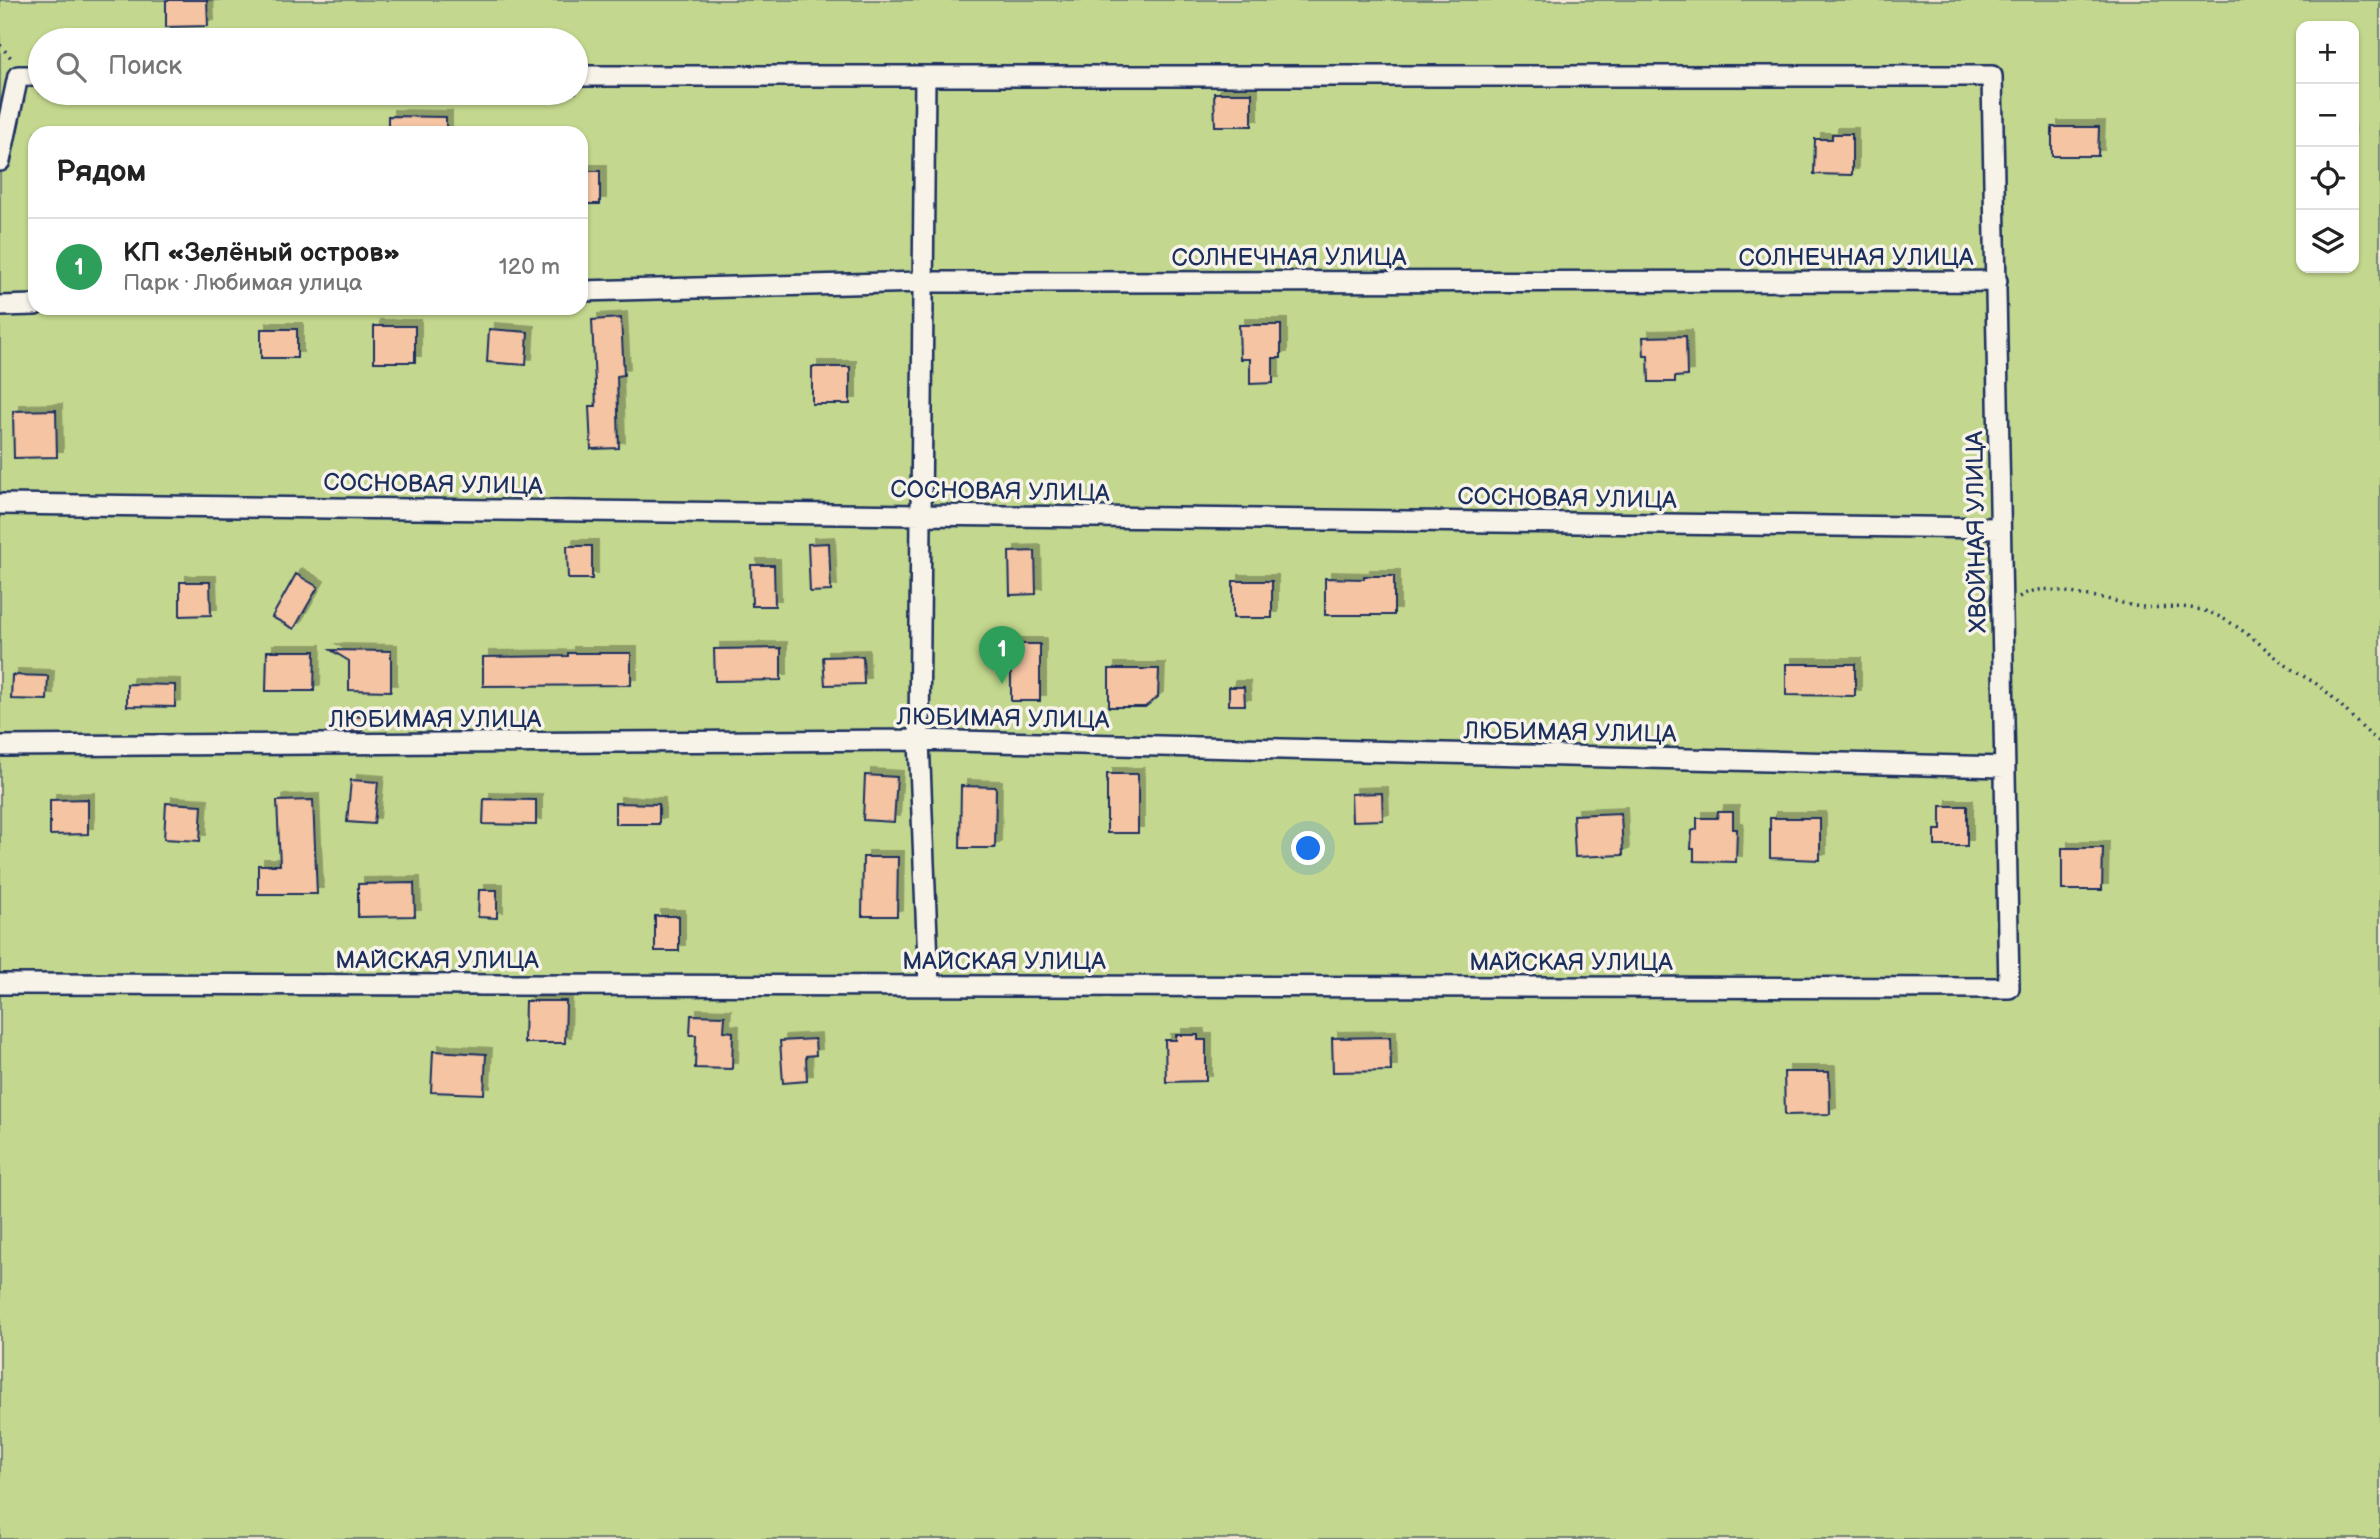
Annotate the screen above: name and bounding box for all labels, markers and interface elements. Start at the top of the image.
map controls [2296,21,2359,273]
button: + [2296,21,2359,84]
search box [28,28,588,105]
icon: search [52,48,90,86]
text: Поиск [108,51,182,82]
button: − [2296,84,2359,147]
button: locate [2296,147,2359,210]
text: Рядом [56,154,146,190]
button: layers [2296,210,2359,273]
text: КП «Зелёный остров» [123,238,400,269]
street label: СОЛНЕЧНАЯ УЛИЦА [1172,243,1407,272]
street label: СОЛНЕЧНАЯ УЛИЦА [1739,243,1974,272]
text: 1 [74,253,84,281]
text: 120 m [499,253,560,281]
text: Парк · Любимая улица [123,269,363,297]
street label: ХВОЙНАЯ УЛИЦА [1960,430,1993,633]
street label: СОСНОВАЯ УЛИЦА [323,468,543,501]
street label: СОСНОВАЯ УЛИЦА [890,475,1110,508]
street label: СОСНОВАЯ УЛИЦА [1457,482,1677,515]
pin: 1 [979,626,1025,684]
street label: ЛЮБИМАЯ УЛИЦА [895,702,1110,735]
street label: ЛЮБИМАЯ УЛИЦА [328,705,542,734]
street label: ЛЮБИМАЯ УЛИЦА [1462,716,1677,749]
your location [1291,831,1325,865]
street label: МАЙСКАЯ УЛИЦА [335,946,539,975]
street label: МАЙСКАЯ УЛИЦА [902,947,1106,976]
street label: МАЙСКАЯ УЛИЦА [1469,948,1673,977]

